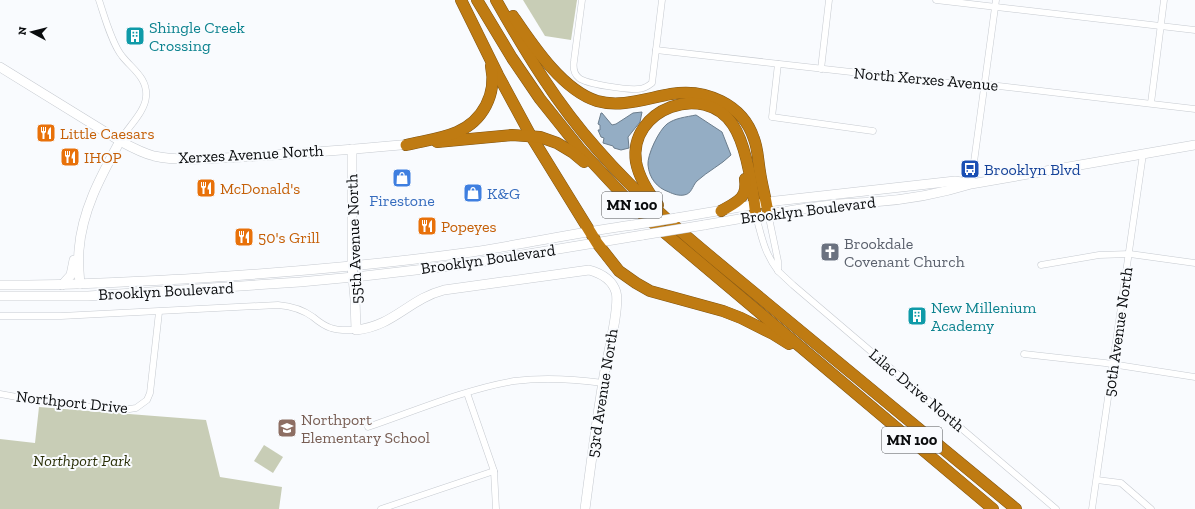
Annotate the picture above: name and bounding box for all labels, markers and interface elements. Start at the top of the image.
north arrow [12,12,52,52]
place label: Shingle Creek Crossing [149,18,245,55]
text: N [16,25,30,36]
building icon: Shingle Creek Crossing [124,25,146,47]
street label: North Xerxes Avenue [853,63,999,95]
restaurant icon: Little Caesars [35,122,57,144]
place label: Little Caesars [60,124,155,143]
street label: Xerxes Avenue North [178,141,324,167]
restaurant icon: IHOP [59,146,81,168]
place label: IHOP [84,148,122,167]
bus stop icon: Brooklyn Blvd [959,158,981,180]
place label: Brooklyn Blvd [984,160,1081,179]
shop icon: Firestone [391,167,413,189]
street label: 55th Avenue North [342,174,366,304]
restaurant icon: McDonald's [195,177,217,199]
place label: McDonald's [220,179,300,198]
shop icon: K&G [462,182,484,204]
place label: K&G [487,184,520,203]
place label: Firestone [369,191,435,210]
road number: MN 100 [602,192,662,218]
street label: Brooklyn Boulevard [739,192,877,228]
restaurant icon: Popeyes [416,215,438,237]
place label: Popeyes [441,217,497,236]
restaurant icon: 50's Grill [233,226,255,248]
place label: 50's Grill [258,228,320,247]
place label: Brookdale Covenant Church [844,234,965,271]
street label: Brooklyn Boulevard [419,240,557,278]
church icon: Brookdale Covenant Church [819,241,841,263]
street label: 50th Avenue North [1099,266,1137,398]
street label: Brooklyn Boulevard [98,278,235,304]
place label: New Millenium Academy [931,298,1037,335]
building icon: New Millenium Academy [906,305,928,327]
street label: 53rd Avenue North [582,327,622,459]
street label: Lilac Drive North [865,345,969,435]
street label: Northport Drive [15,387,129,417]
place label: Northport Elementary School [301,410,430,447]
school or university icon: Northport Elementary School [276,417,298,439]
road number: MN 100 [882,427,942,453]
park label: Northport Park [33,451,131,470]

